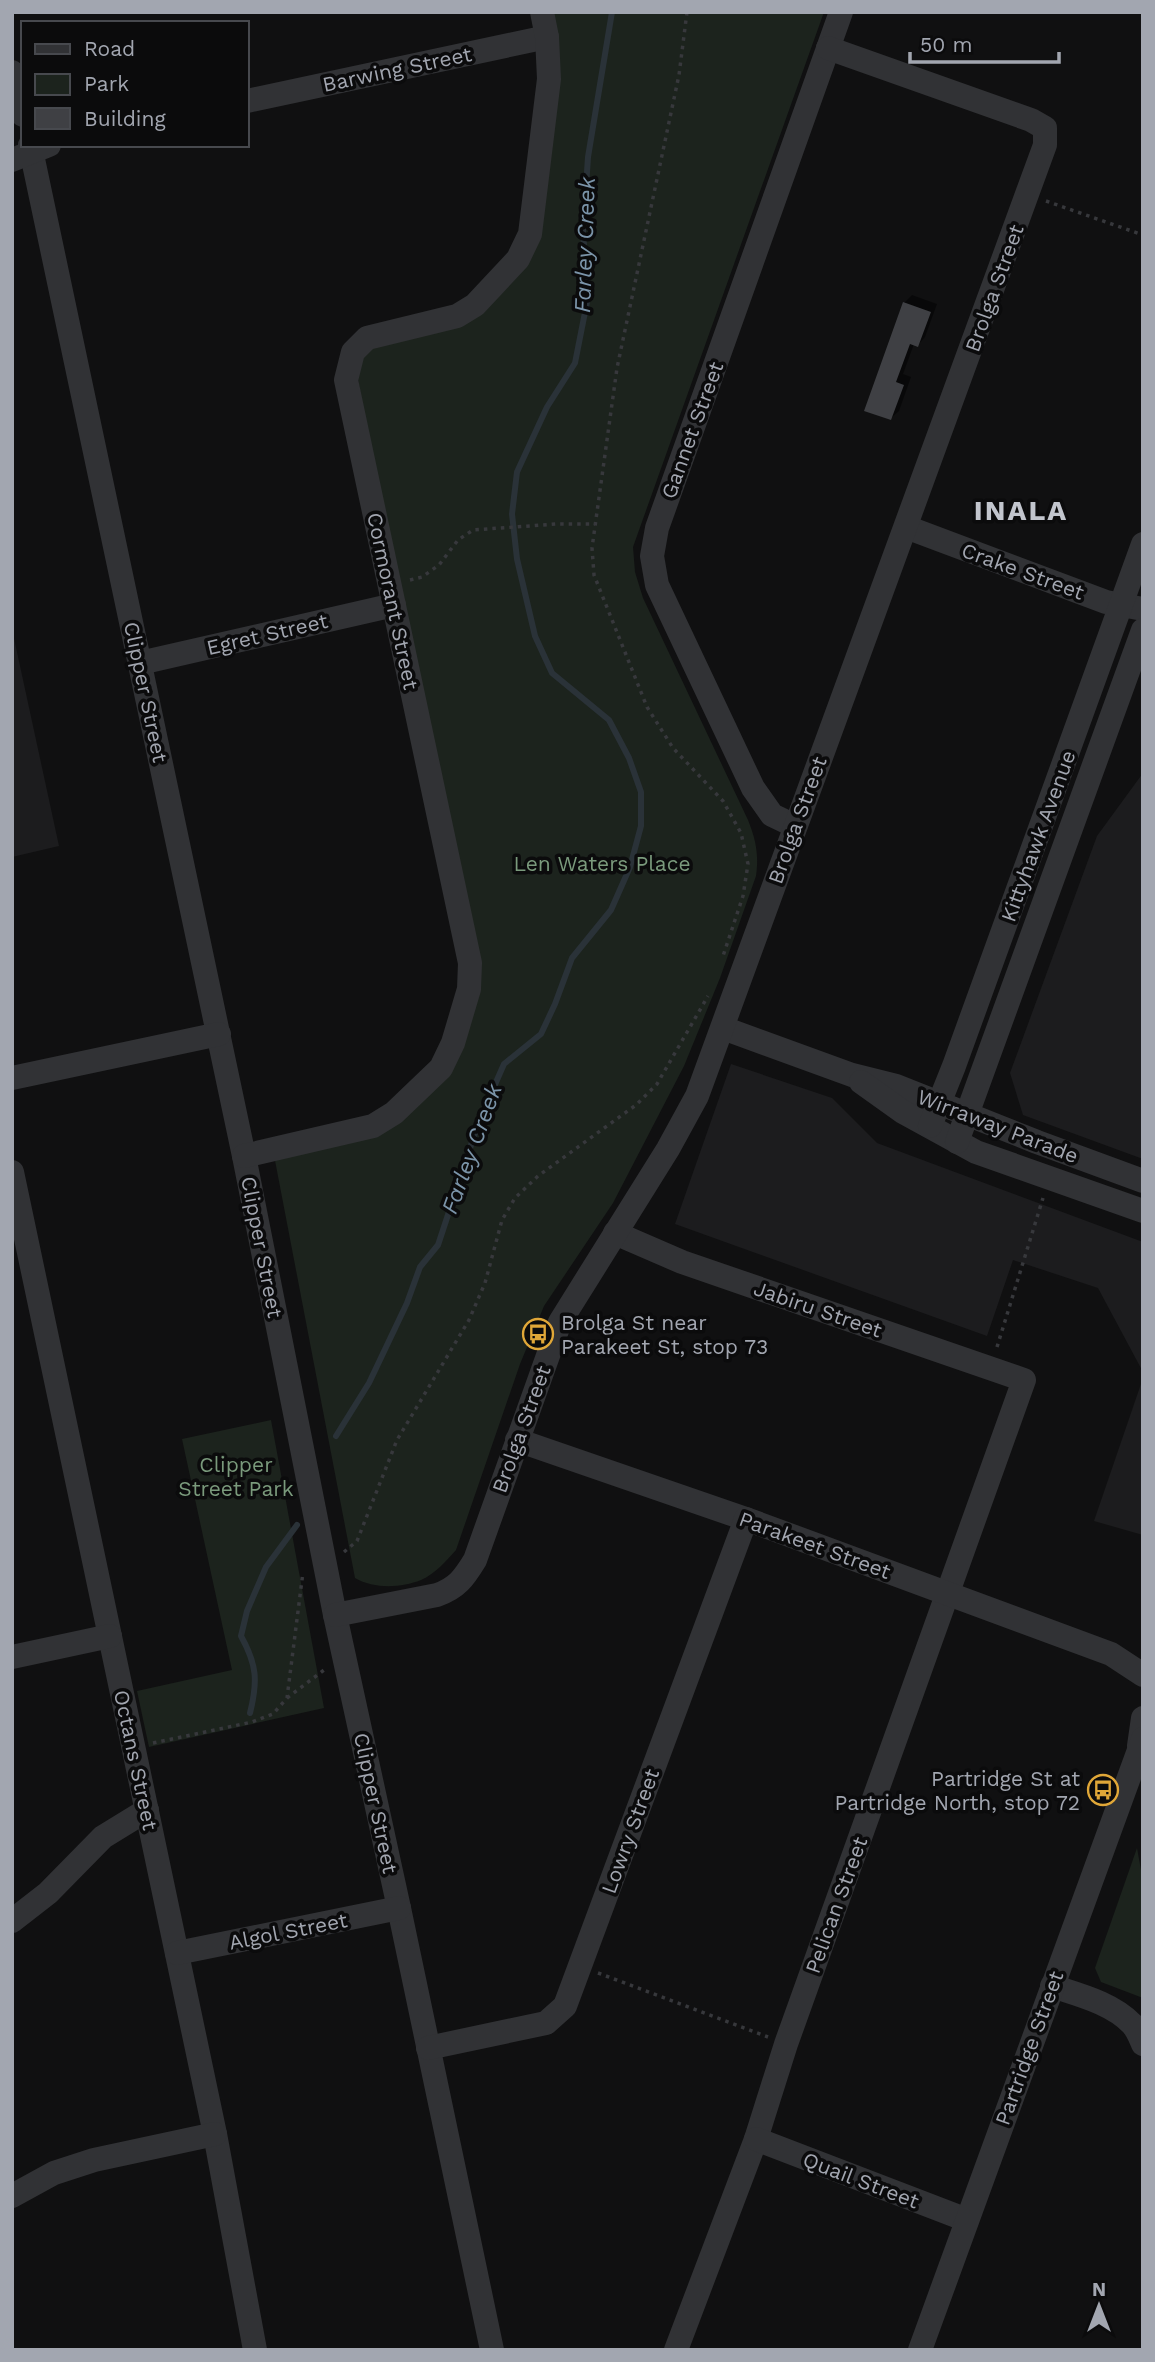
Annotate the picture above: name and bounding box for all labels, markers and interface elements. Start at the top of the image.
legend [21,21,248,147]
scale bar [910,21,1059,65]
text: 50 m [920,32,972,57]
text: Road [84,36,135,61]
street label: Barwing Street [320,41,474,97]
text: Park [84,71,129,96]
text: Building [84,106,166,131]
water label: Farley Creek [569,175,601,314]
street label: Brolga Street [959,221,1029,355]
street label: Gannet Street [656,358,728,502]
district label: INALA [974,494,1068,527]
street label: Cormorant Street [362,510,424,692]
street label: Crake Street [958,537,1088,605]
street label: Egret Street [204,608,330,660]
street label: Clipper Street [119,619,173,765]
street label: Kittyhawk Avenue [995,747,1081,925]
street label: Brolga Street [762,753,832,887]
park label: Len Waters Place [513,851,691,876]
water label: Farley Creek [436,1079,508,1218]
street label: Wirraway Parade [914,1084,1082,1168]
street label: Clipper Street [236,1174,288,1320]
street label: Jabiru Street [751,1275,886,1343]
place label: Brolga St near Parakeet St, stop 73 [561,1310,768,1359]
bus stop icon: Brolga St near Parakeet St, stop 73 [521,1317,555,1351]
street label: Brolga Street [486,1362,556,1496]
park label: Clipper Street Park [178,1452,294,1501]
street label: Parakeet Street [736,1506,894,1584]
street label: Octans Street [109,1688,163,1833]
street label: Clipper Street [349,1730,403,1876]
street label: Lowry Street [596,1765,664,1897]
place label: Partridge St at Partridge North, stop 72 [834,1766,1080,1815]
bus stop icon: Partridge St at Partridge North, stop 72 [1086,1773,1120,1807]
street label: Pelican Street [800,1833,872,1977]
street label: Algol Street [227,1907,350,1955]
street label: Partridge Street [989,1967,1069,2129]
street label: Quail Street [799,2146,923,2214]
north arrow [1064,2271,1134,2341]
text: N [1092,2278,1106,2301]

